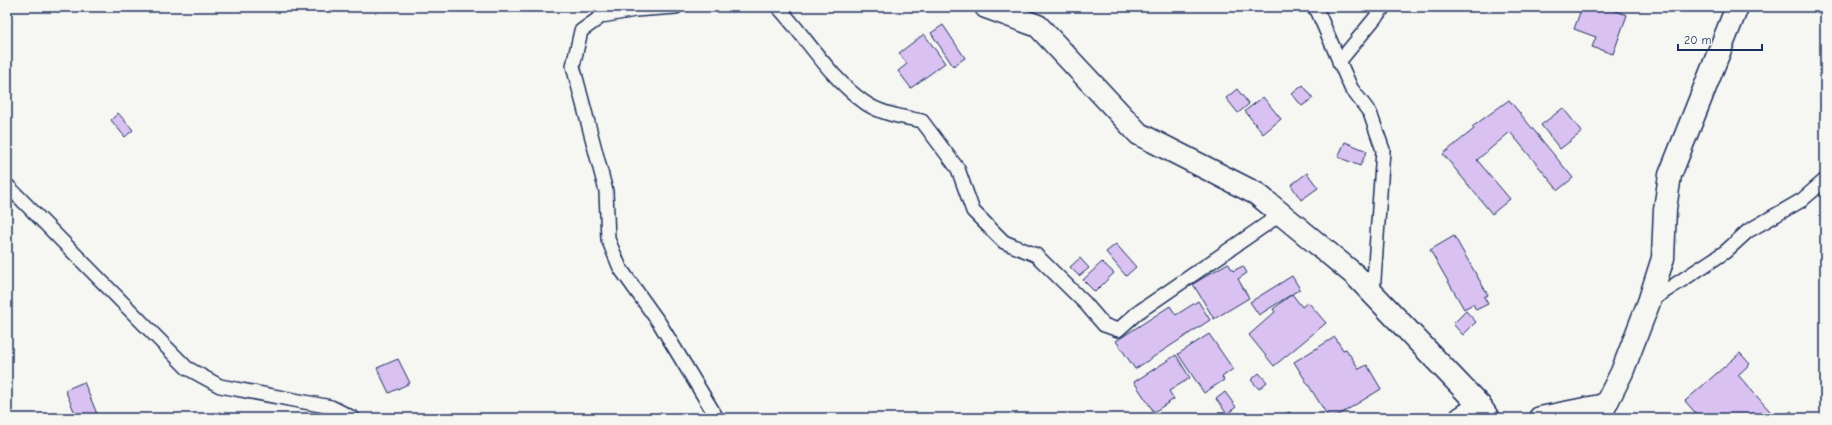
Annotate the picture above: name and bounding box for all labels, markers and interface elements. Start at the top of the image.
scale bar [1678,26,1762,52]
text: 20 m [1684,33,1712,47]

